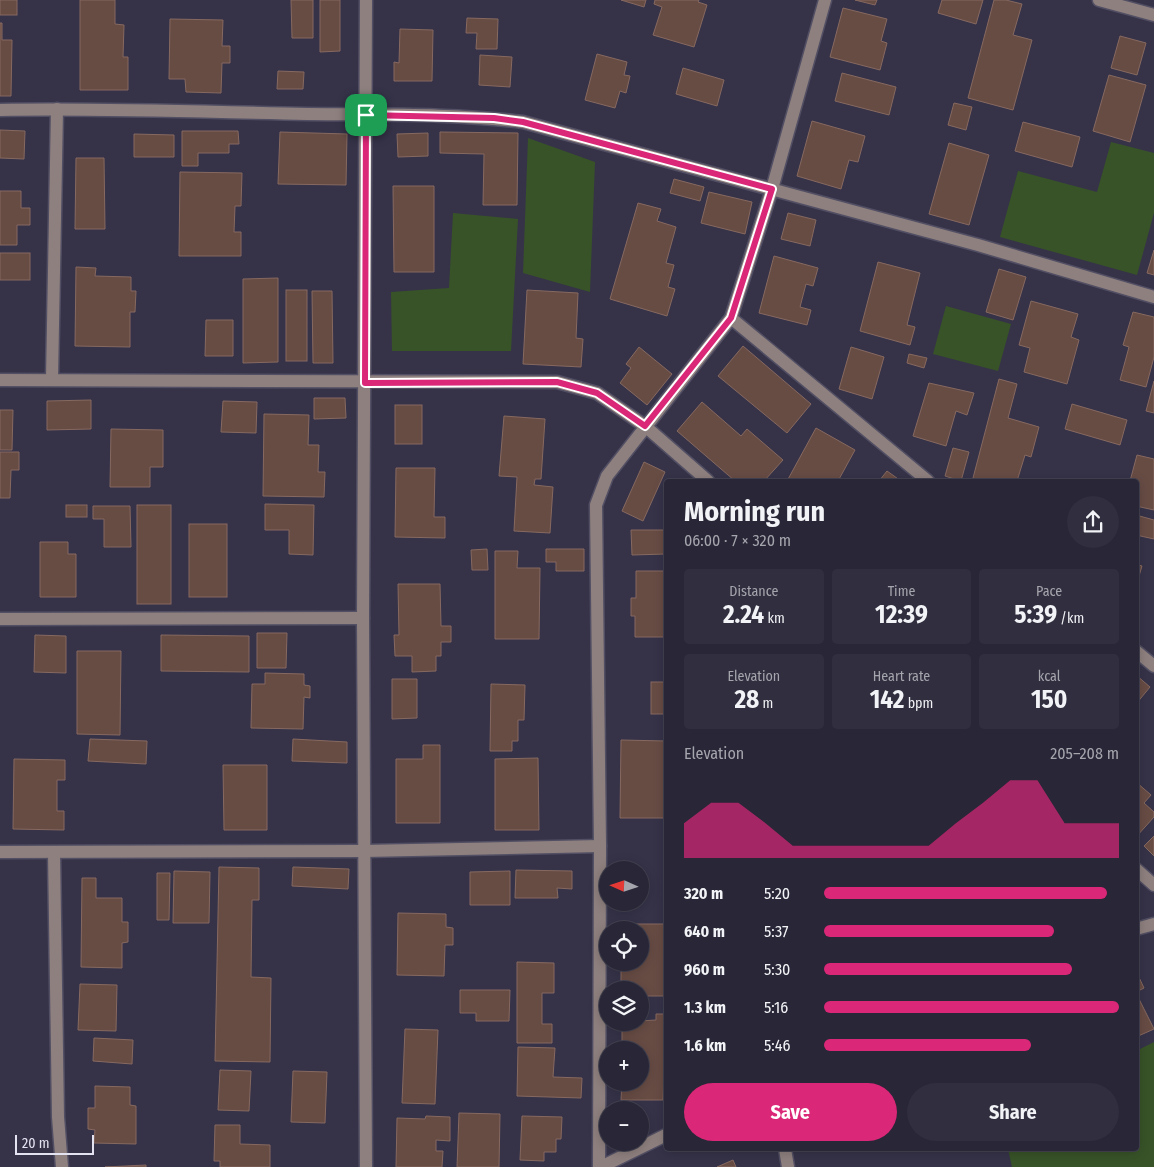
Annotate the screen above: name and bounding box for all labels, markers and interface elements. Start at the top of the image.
pin [345,94,387,136]
icon: arrive [352,101,380,129]
text: Morning run [684,495,825,528]
button: share [1067,496,1119,548]
text: 06:00 · 7 × 320 m [684,531,791,550]
text: Distance [729,583,778,600]
text: Time [888,583,915,600]
text: Pace [1036,583,1062,600]
text: 2.24 [723,600,764,630]
text: 12:39 [875,600,928,630]
text: 5:39 [1014,600,1057,630]
text: km [764,610,785,627]
text: /km [1057,610,1084,627]
text: Elevation [727,668,780,685]
text: Heart rate [873,668,930,685]
text: kcal [1038,668,1061,685]
text: 28 [734,685,759,715]
text: 142 [870,685,904,715]
text: 150 [1031,685,1067,715]
text: m [759,695,773,712]
text: bpm [904,695,933,712]
text: Elevation [684,744,744,763]
text: 205–208 m [1050,744,1119,763]
north arrow [599,861,649,911]
map controls [599,861,649,1151]
text: 320 m [684,884,723,903]
text: 5:20 [764,884,790,903]
button: locate [599,921,649,971]
text: 640 m [684,922,725,941]
text: 5:37 [764,922,789,941]
text: 960 m [684,960,725,979]
text: 5:30 [764,960,790,979]
button: layers [599,981,649,1031]
text: 1.3 km [684,998,726,1017]
text: 5:16 [764,998,788,1017]
text: 1.6 km [684,1036,726,1055]
text: 5:46 [764,1036,790,1055]
button: + [599,1041,649,1091]
button: Save [684,1083,897,1141]
button: Share [907,1083,1119,1141]
button: − [599,1101,649,1151]
scale bar [15,1132,94,1155]
text: 20 m [22,1135,50,1152]

